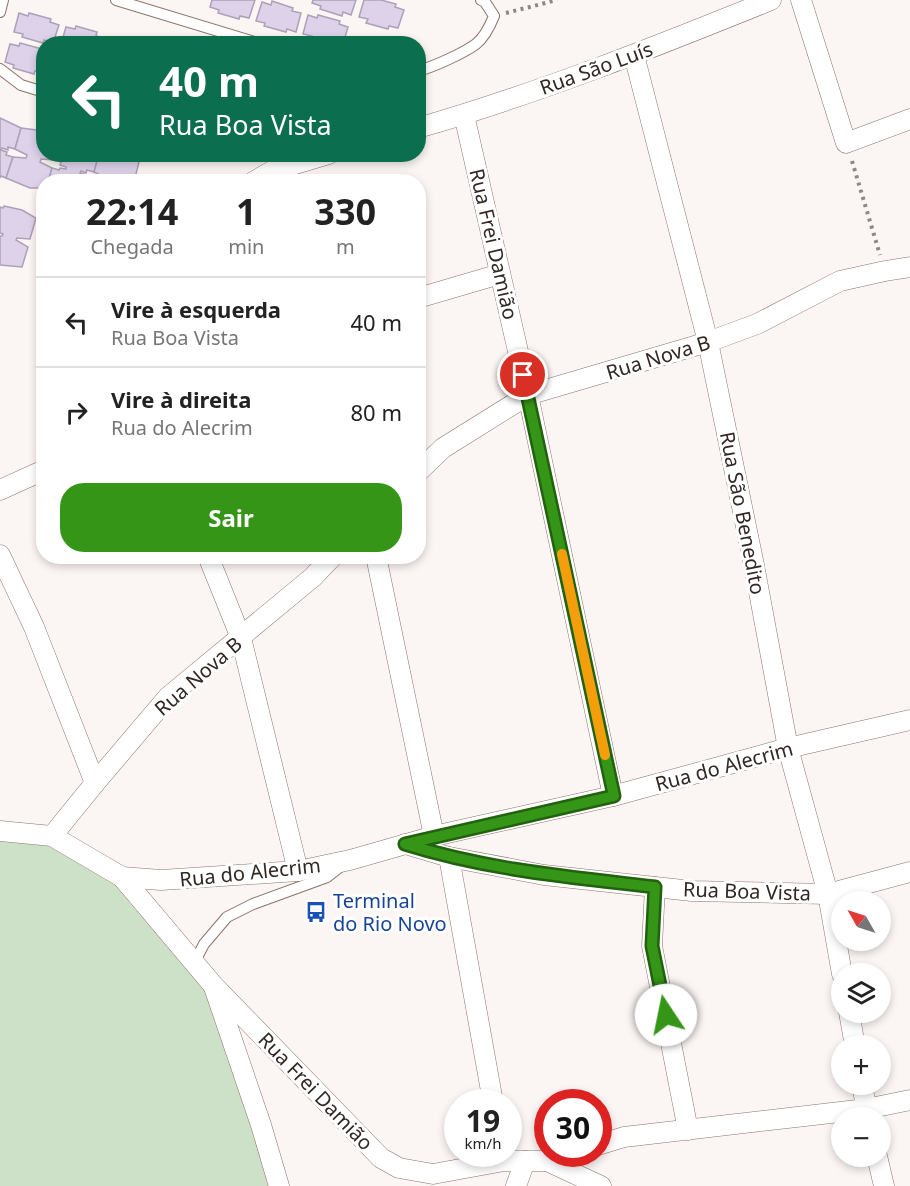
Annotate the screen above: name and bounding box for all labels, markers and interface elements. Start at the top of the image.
street label: Rua São Luís [536,35,656,101]
text: 40 m [159,52,259,109]
icon: left [60,60,138,138]
text: Rua Boa Vista [159,106,332,143]
street label: Rua Frei Damião [464,166,524,322]
text: 22:14 [86,187,178,236]
text: 1 [236,187,257,236]
text: 330 [314,187,376,236]
text: Chegada [90,233,174,260]
text: min [228,233,264,260]
text: m [336,233,355,260]
text: Vire à esquerda [111,294,281,324]
icon: left [60,306,93,339]
text: 40 m [351,307,402,337]
text: Rua Boa Vista [111,324,239,351]
street label: Rua Nova B [603,328,713,386]
pin [497,349,548,400]
icon: arrive [506,358,539,391]
text: Vire à direita [111,384,251,414]
icon: right [60,396,93,429]
text: 80 m [351,397,402,427]
text: Rua do Alecrim [111,414,253,441]
street label: Rua São Benedito [714,429,772,597]
button: Sair [60,483,402,552]
street label: Rua Nova B [149,630,247,722]
street label: Rua do Alecrim [652,735,796,797]
street label: Rua do Alecrim [178,851,322,893]
street label: Rua Boa Vista [683,875,811,907]
place label: Terminal do Rio Novo [333,887,447,937]
north arrow [831,891,891,951]
map controls [831,891,891,1167]
bus stop icon: Terminal do Rio Novo [304,900,328,924]
button: layers [831,963,891,1023]
position arrow [634,983,698,1047]
street label: Rua Frei Damião [253,1026,379,1156]
button: + [831,1035,891,1095]
speed limit sign: 30 [534,1089,612,1167]
text: 19 [466,1100,500,1141]
button: − [831,1107,891,1167]
text: km/h [465,1133,501,1153]

